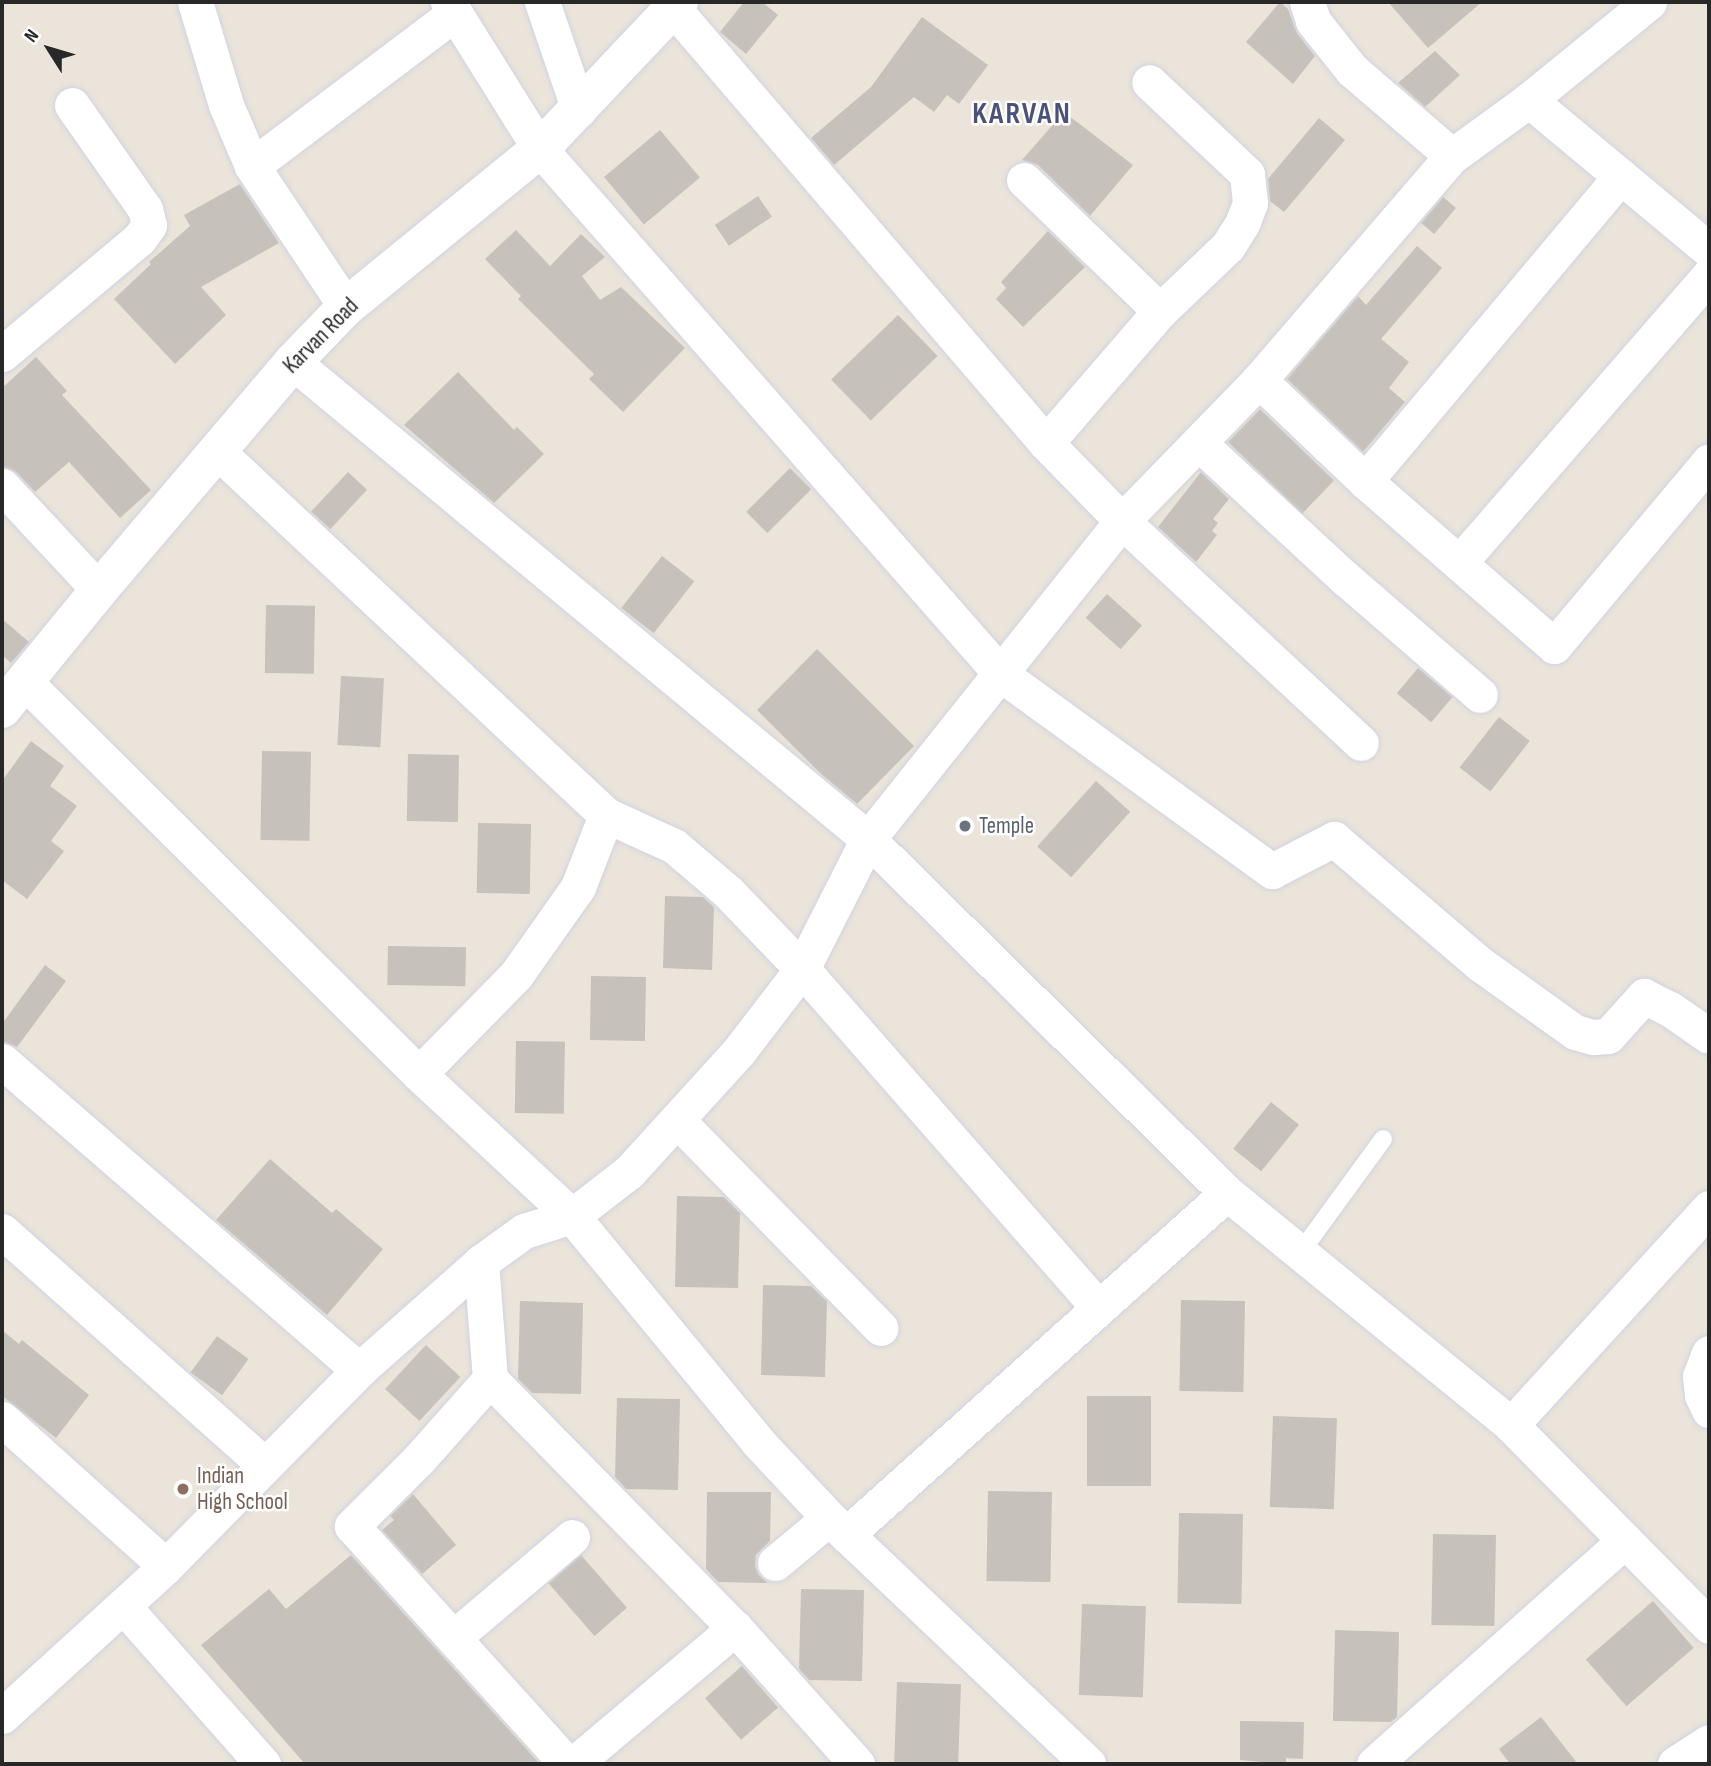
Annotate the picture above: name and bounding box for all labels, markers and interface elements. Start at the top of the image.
north arrow [14,14,84,84]
text: N [20,25,44,47]
district label: KARVAN [973,96,1071,132]
street label: Karvan Road [278,293,364,379]
place label: Temple [979,812,1034,840]
marker: Temple [957,818,973,834]
place label: Indian High School [197,1462,288,1516]
marker: Indian High School [175,1481,191,1497]

